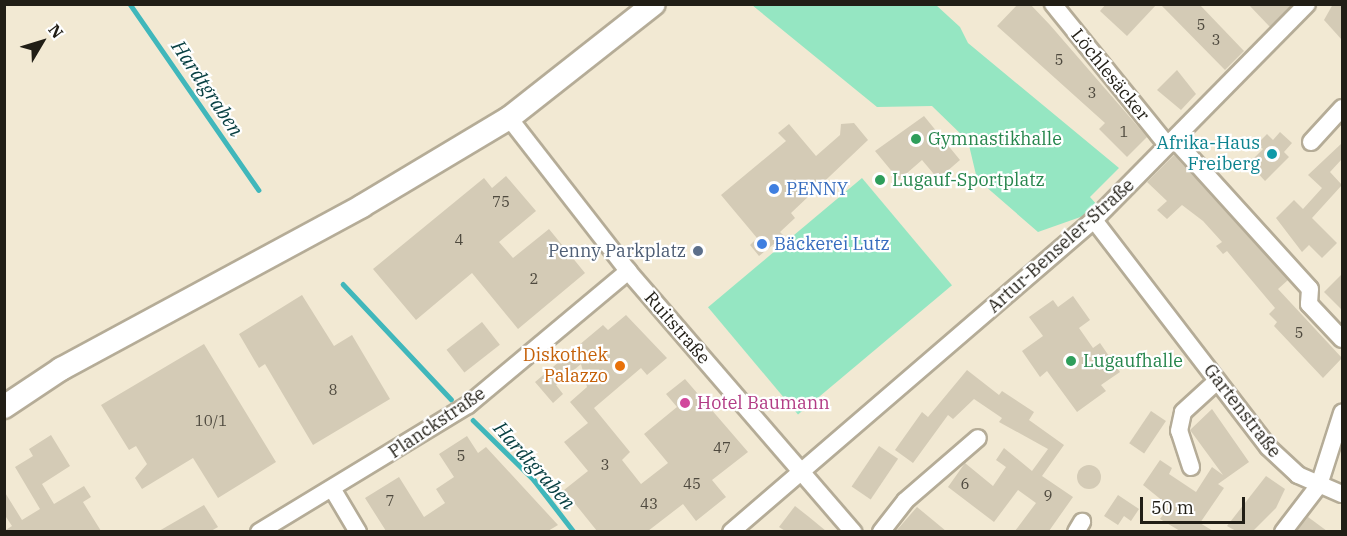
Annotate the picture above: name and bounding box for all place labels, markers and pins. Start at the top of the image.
place label: Gymnastikhalle [928,128,1062,150]
marker: Gymnastikhalle [909,132,923,146]
place label: Afrika-Haus Freiberg [1157,133,1260,176]
marker: Afrika-Haus Freiberg [1265,147,1279,161]
place label: Lugauf-Sportplatz [892,169,1045,191]
marker: Lugauf-Sportplatz [873,173,887,187]
place label: PENNY [786,178,848,200]
marker: PENNY [767,182,781,196]
place label: Bäckerei Lutz [774,233,890,255]
marker: Bäckerei Lutz [755,237,769,251]
place label: Penny Parkplatz [548,240,686,262]
marker: Penny Parkplatz [691,244,705,258]
place label: Diskothek Palazzo [523,345,608,388]
place label: Lugaufhalle [1083,350,1183,372]
marker: Lugaufhalle [1064,354,1078,368]
marker: Diskothek Palazzo [613,359,627,373]
place label: Hotel Baumann [697,392,830,414]
marker: Hotel Baumann [678,396,692,410]

